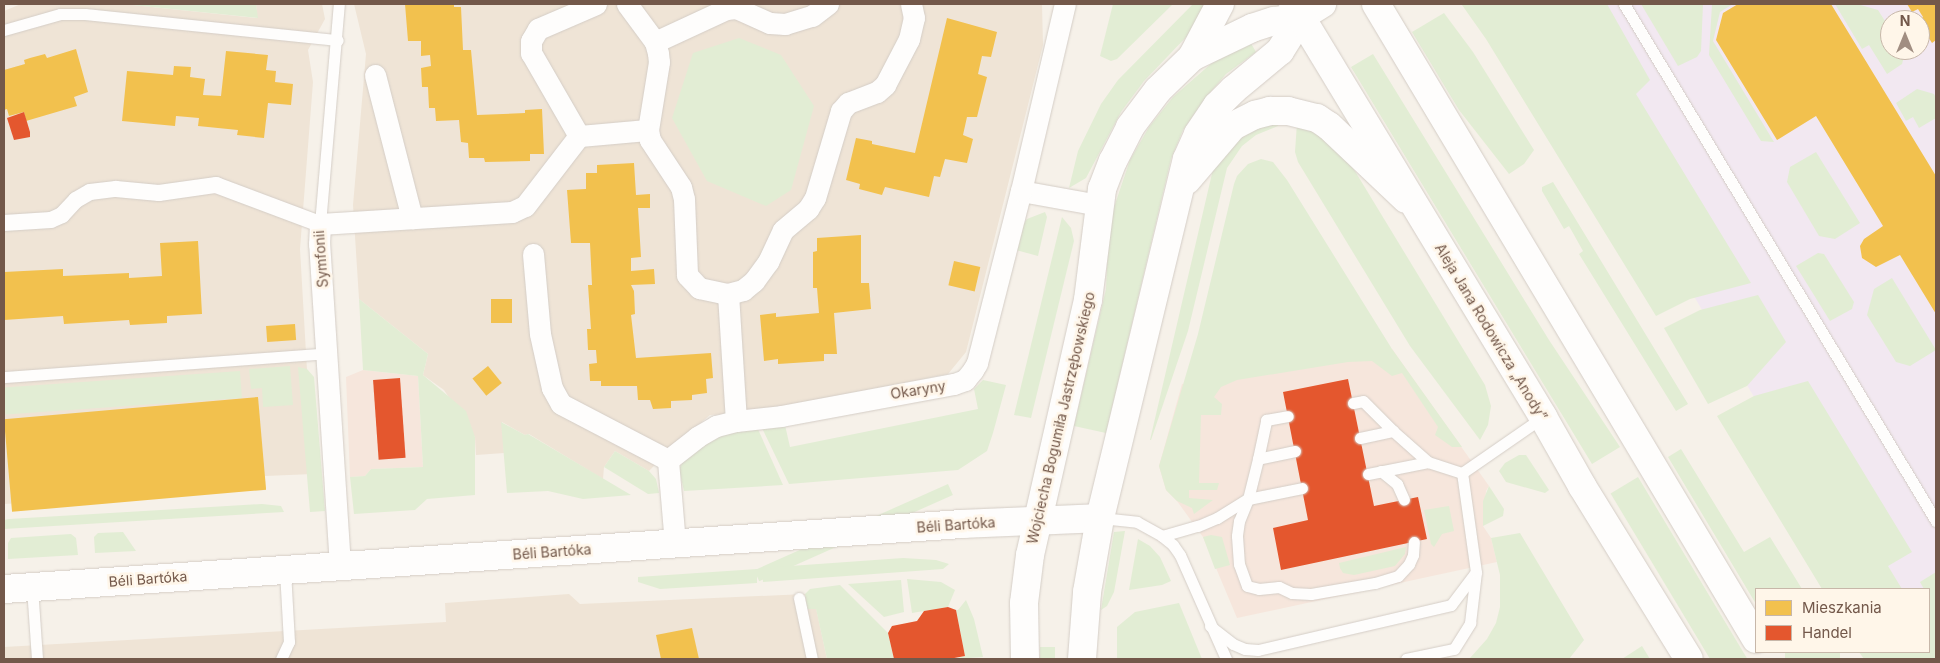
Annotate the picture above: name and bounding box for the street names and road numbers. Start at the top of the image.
street label: Symfonii [311,230,331,288]
street label: Aleja Jana Rodowicza „Anody” [1431,241,1551,423]
street label: Wojciecha Bogumiła Jastrzębowskiego [1024,290,1098,546]
street label: Okaryny [889,377,947,403]
street label: Béli Bartóka [916,514,996,536]
street label: Béli Bartóka [512,541,592,563]
street label: Béli Bartóka [108,568,188,590]

